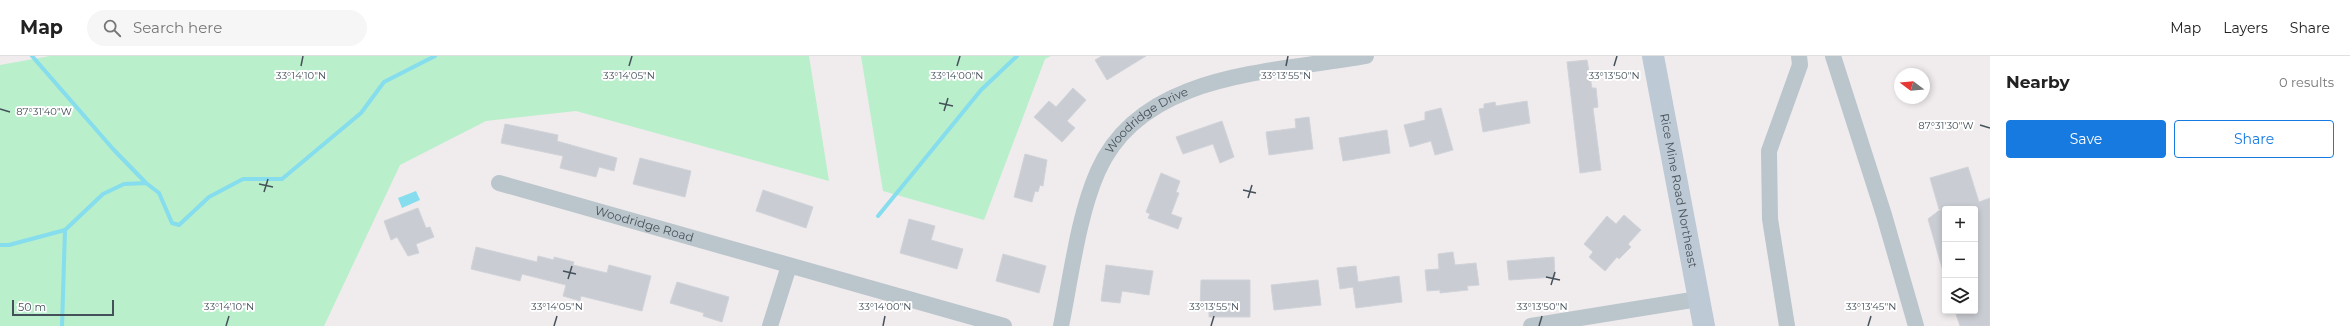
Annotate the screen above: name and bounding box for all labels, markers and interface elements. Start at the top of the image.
search box [87,10,367,46]
text: Map [20,16,63,39]
icon: search [101,17,123,39]
text: Search here [133,18,222,37]
text: Map [2170,19,2201,37]
text: Layers [2223,19,2268,37]
text: Share [2290,19,2330,37]
north arrow [1894,68,1930,104]
text: 33°14'10"N [276,69,326,82]
text: 33°14'05"N [603,69,655,82]
text: 33°14'00"N [931,69,983,82]
text: 33°13'55"N [1261,69,1311,82]
text: 33°13'50"N [1588,69,1640,82]
text: Nearby [2006,72,2070,92]
text: 0 results [2279,74,2334,90]
street label: Woodridge Drive [1101,84,1190,156]
text: 87°31'40"W [16,105,72,118]
street label: Rice Mine Road Northeast [1657,112,1701,269]
text: 87°31'30"W [1918,119,1974,132]
button: Save [2006,120,2166,158]
button: Share [2174,120,2334,158]
street label: Woodridge Road [593,203,696,245]
map controls [1942,206,1978,314]
button: + [1942,206,1978,242]
button: − [1942,242,1978,278]
button: layers [1942,278,1978,314]
scale bar [12,298,114,317]
text: 50 m [18,300,46,314]
text: 33°14'10"N [204,300,254,313]
text: 33°14'05"N [531,300,583,313]
text: 33°14'00"N [859,300,911,313]
text: 33°13'55"N [1189,300,1239,313]
text: 33°13'50"N [1516,300,1568,313]
text: 33°13'45"N [1846,300,1896,313]

